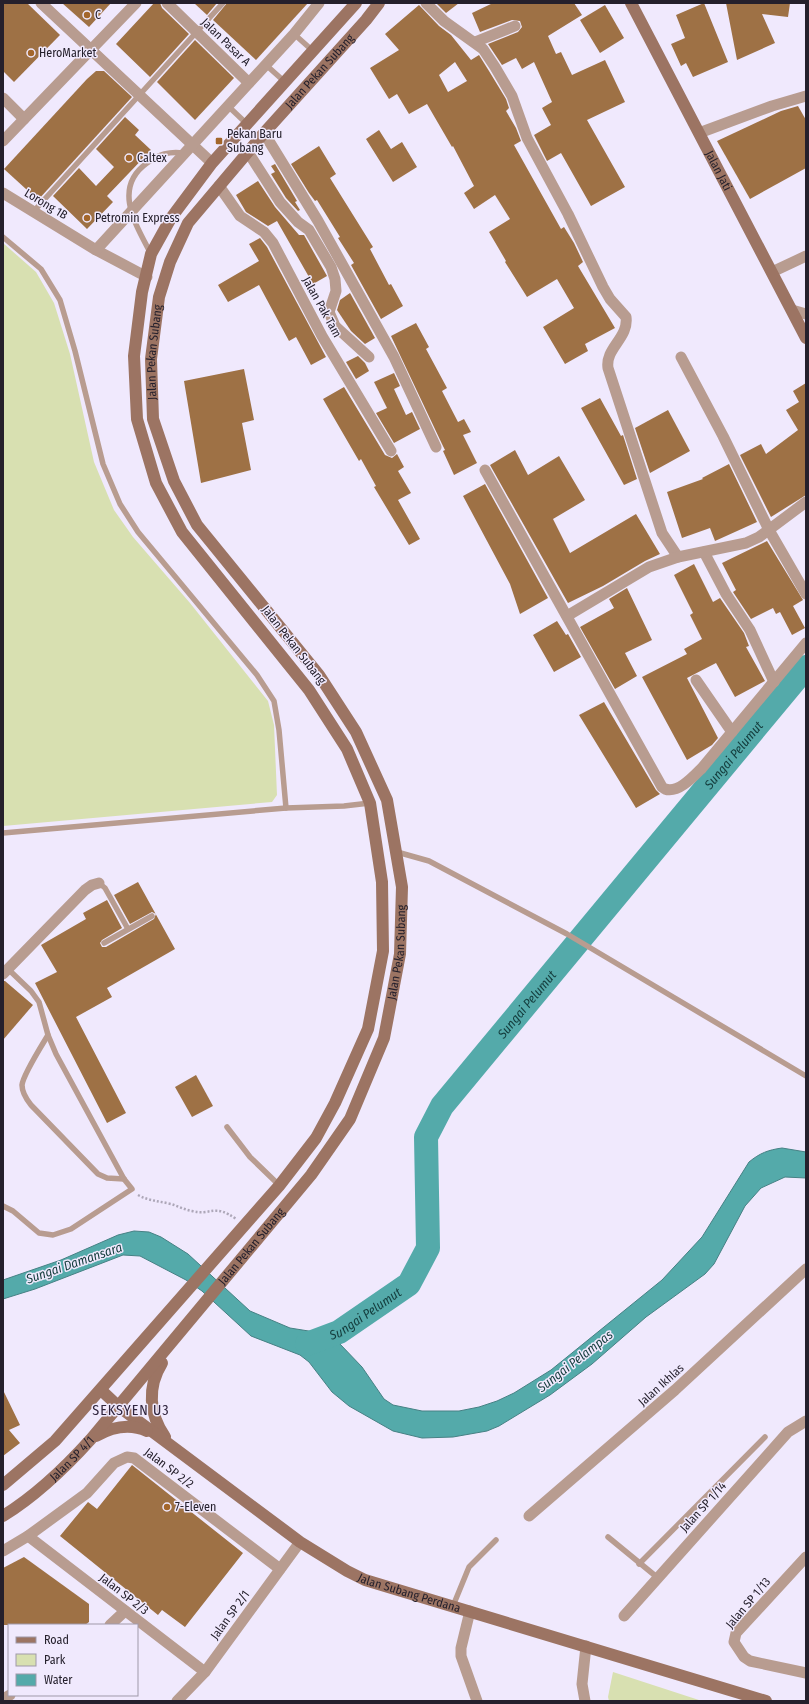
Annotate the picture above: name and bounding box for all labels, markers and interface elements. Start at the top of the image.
place label: C [95,8,101,22]
marker: C [82,10,92,20]
street label: Jalan Pasar A [199,15,254,69]
street label: Jalan Pekan Subang [282,31,357,112]
place label: HeroMarket [39,46,96,60]
marker: HeroMarket [26,48,36,58]
place label: Pekan Baru Subang [227,127,282,155]
marker: Pekan Baru Subang [214,136,224,146]
street label: Jalan Jati [702,148,735,193]
place label: Caltex [137,151,167,165]
marker: Caltex [124,153,134,163]
street label: Lorong 1B [22,186,70,222]
place label: Petromin Express [95,211,180,225]
marker: Petromin Express [82,213,92,223]
street label: Jalan Pak Tam [300,274,344,340]
street label: Jalan Pekan Subang [144,303,165,400]
street label: Jalan Pekan Subang [259,603,329,687]
water label: Sungai Pelumut [700,717,766,792]
street label: Jalan Pekan Subang [384,904,408,1001]
water label: Sungai Pelumut [493,967,559,1042]
street label: Jalan Pekan Subang [215,1205,288,1288]
water label: Sungai Damansara [23,1239,124,1287]
water label: Sungai Pelumut [326,1284,404,1343]
water label: Sungai Pelampas [534,1327,616,1396]
street label: Jalan Ikhlas [635,1361,687,1409]
district label: SEKSYEN U3 [92,1402,170,1419]
street label: Jalan SP 4/1 [47,1433,97,1484]
street label: Jalan SP 2/2 [142,1445,196,1491]
street label: Jalan SP 1/14 [677,1479,729,1535]
place label: 7-Eleven [175,1500,216,1514]
marker: 7-Eleven [162,1502,172,1512]
street label: Jalan SP 2/3 [97,1571,151,1617]
street label: Jalan Subang Perdana [355,1571,462,1615]
street label: Jalan SP 1/13 [723,1575,773,1631]
street label: Jalan SP 2/1 [208,1588,252,1642]
legend [8,1624,138,1696]
text: Road [44,1633,69,1647]
text: Park [44,1653,66,1667]
text: Water [44,1673,73,1687]

